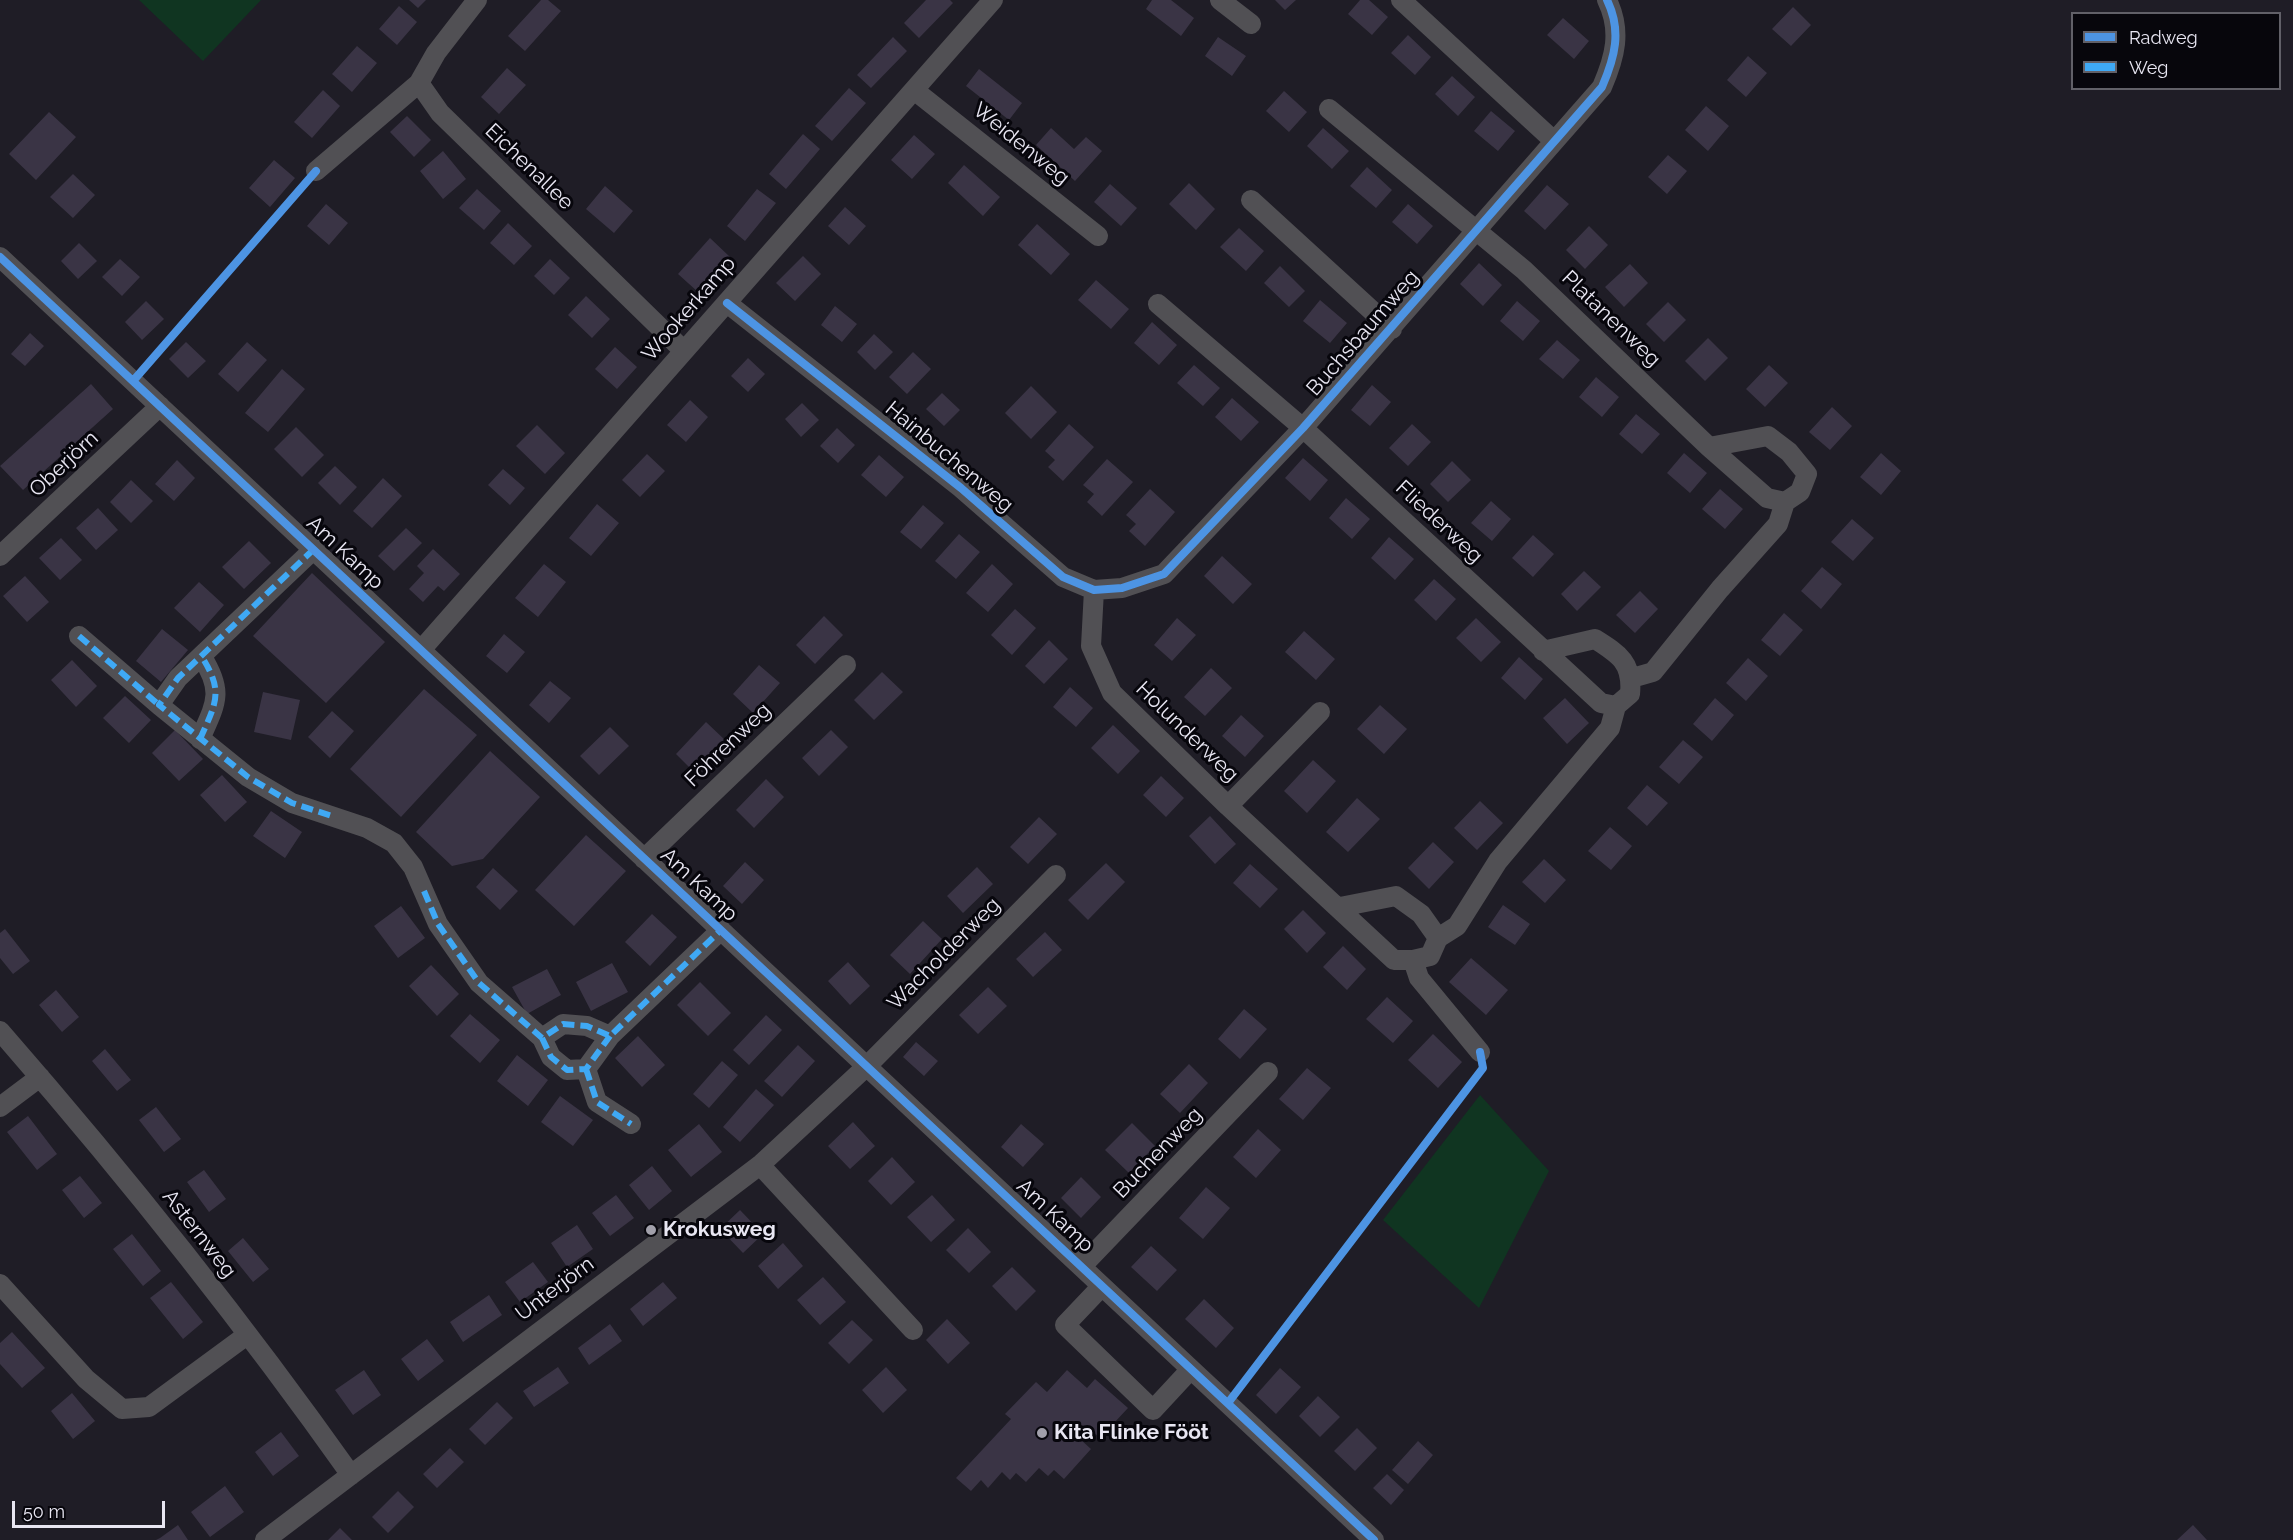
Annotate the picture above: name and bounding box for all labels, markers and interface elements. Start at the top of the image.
legend [2071,12,2281,90]
text: Radweg [2129,27,2198,48]
text: Weg [2129,57,2168,78]
street label: Weidenweg [968,97,1074,191]
street label: Eichenallee [480,119,578,215]
street label: Wookerkamp [637,251,741,367]
street label: Buchsbaumweg [1302,265,1424,401]
street label: Platanenweg [1556,266,1666,372]
street label: Hainbuchenweg [880,396,1018,518]
street label: Oberjörn [24,426,104,502]
street label: Fliederweg [1390,475,1488,569]
street label: Am Kamp [301,511,389,595]
street label: Holunderweg [1130,677,1244,787]
street label: Föhrenweg [680,698,776,792]
street label: Am Kamp [655,843,743,927]
street label: Wacholderweg [882,892,1006,1016]
street label: Buchenweg [1108,1102,1208,1204]
street label: Am Kamp [1011,1174,1099,1258]
street label: Asternweg [157,1185,241,1283]
place label: Krokusweg [663,1217,776,1243]
marker: Krokusweg [644,1223,658,1237]
street label: Unterjörn [511,1251,599,1327]
place label: Kita Flinke Fööt [1054,1420,1209,1446]
marker: Kita Flinke Fööt [1035,1426,1049,1440]
scale bar [15,1489,168,1527]
text: 50 m [23,1501,65,1522]

